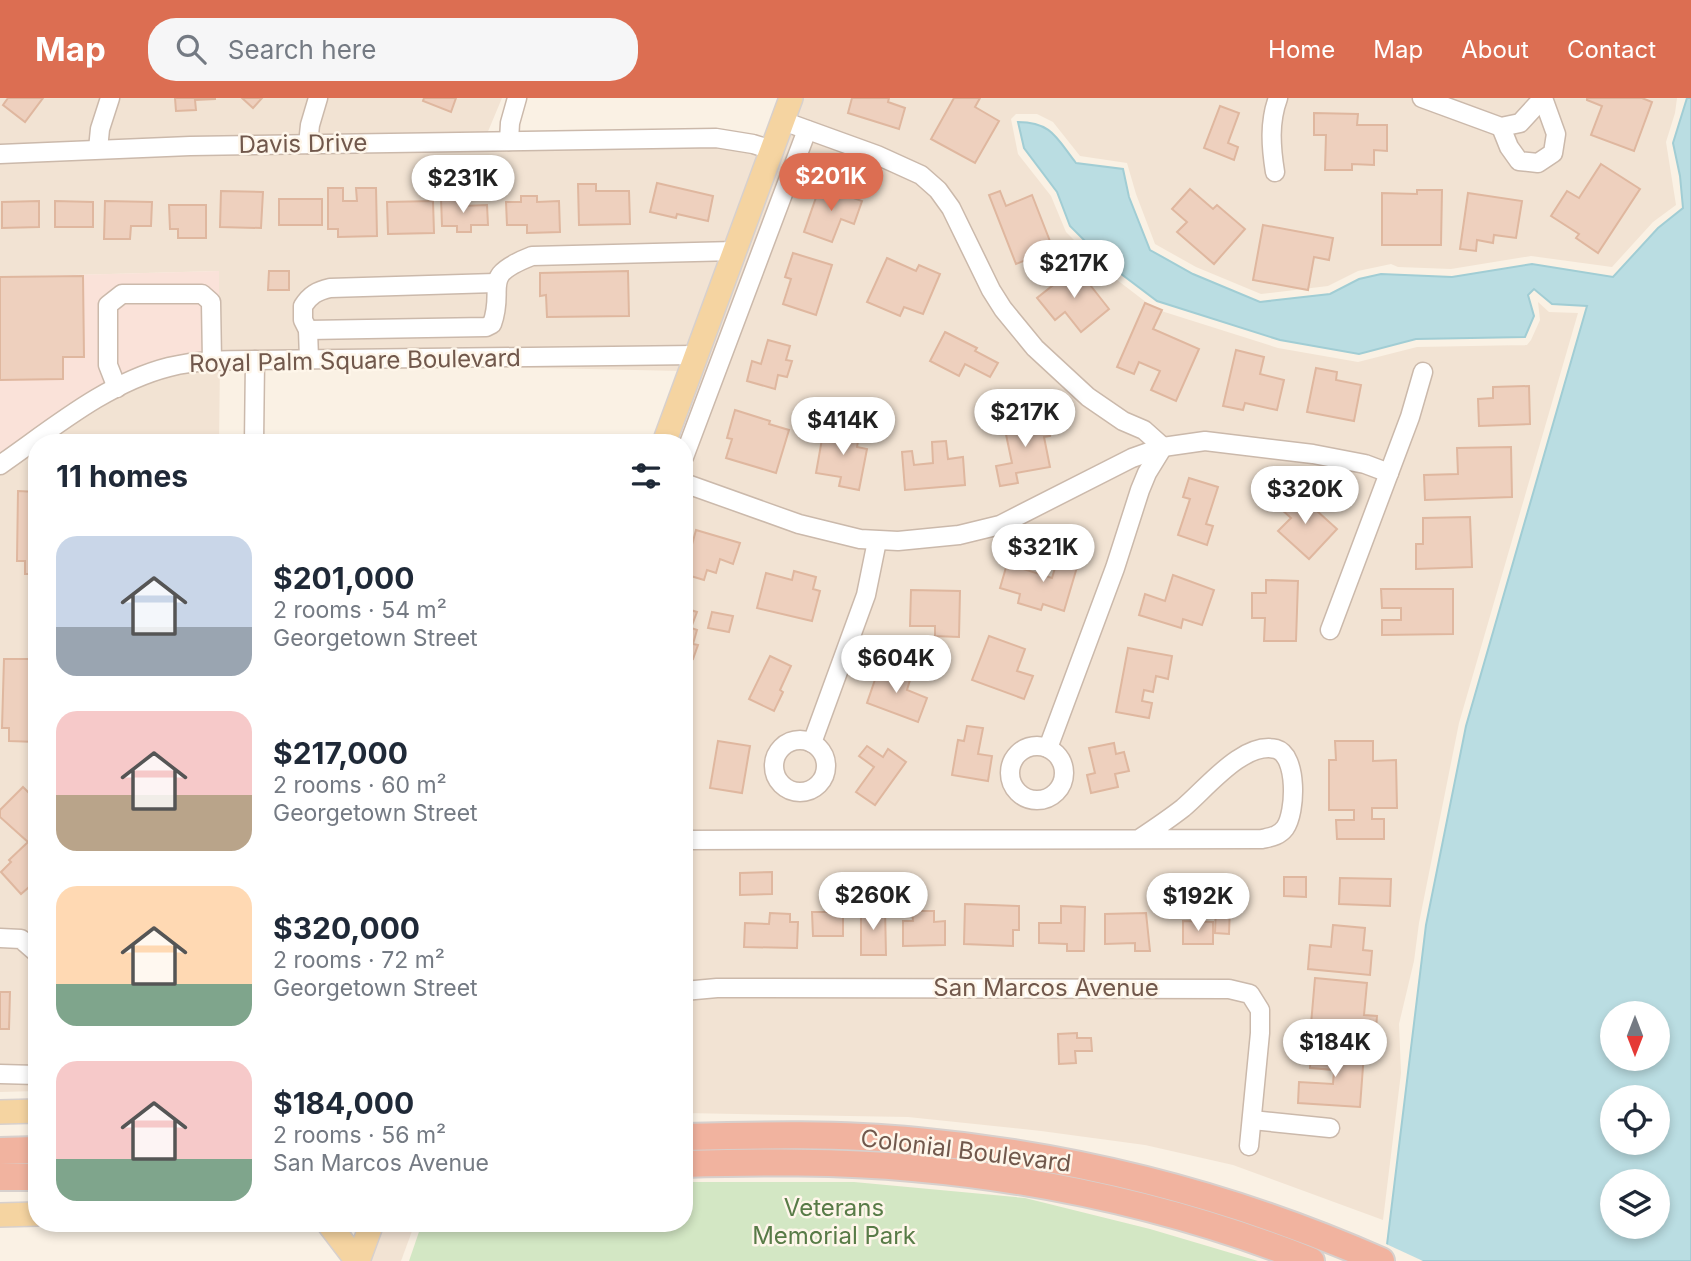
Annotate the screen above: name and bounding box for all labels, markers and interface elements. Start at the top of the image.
search box [148,18,638,81]
text: Map [35,29,106,69]
icon: search [172,30,210,68]
text: Search here [228,34,376,65]
text: Home [1268,35,1335,64]
text: Map [1373,35,1423,64]
text: About [1461,35,1529,64]
text: Contact [1567,35,1656,64]
street label: Davis Drive [238,128,368,159]
pin: $201K [782,153,880,213]
pin: $231K [414,156,512,215]
text: $201K [795,162,867,190]
text: $231K [428,164,498,192]
pin: $217K [1025,240,1123,300]
text: $217K [1039,249,1109,277]
street label: Royal Palm Square Boulevard [189,343,521,378]
pin: $217K [976,390,1074,449]
pin: $414K [794,398,892,457]
text: $217K [990,398,1060,426]
text: $414K [807,406,879,434]
icon: filters [627,457,665,495]
text: 11 homes [56,458,188,494]
pin: $320K [1256,466,1354,526]
text: $320K [1267,475,1343,503]
pin: $321K [994,524,1092,584]
text: $321K [1008,533,1078,561]
text: $201,000 [273,560,415,596]
icon: home [112,564,196,648]
text: 2 rooms · 54 m² [273,596,447,624]
text: Georgetown Street [273,624,478,652]
pin: $604K [847,636,945,695]
text: $604K [857,644,935,672]
text: $217,000 [273,735,408,771]
icon: home [112,739,196,823]
text: 2 rooms · 60 m² [273,771,447,799]
text: Georgetown Street [273,799,478,827]
pin: $260K [824,872,922,932]
pin: $192K [1149,874,1247,933]
text: $260K [835,881,911,909]
text: $192K [1163,882,1233,910]
text: $320,000 [273,910,420,946]
icon: home [112,914,196,998]
text: 2 rooms · 72 m² [273,946,445,974]
street label: San Marcos Avenue [933,973,1159,1002]
text: Georgetown Street [273,974,478,1002]
north arrow [1600,1001,1670,1071]
map controls [1600,1001,1670,1239]
pin: $184K [1286,1020,1384,1079]
text: $184K [1299,1028,1371,1056]
text: $184,000 [273,1085,414,1121]
button: locate [1600,1085,1670,1155]
icon: home [112,1089,196,1173]
text: 2 rooms · 56 m² [273,1121,446,1149]
street label: Colonial Boulevard [859,1123,1073,1178]
text: San Marcos Avenue [273,1149,489,1177]
button: layers [1600,1169,1670,1239]
park label: Veterans Memorial Park [752,1193,916,1250]

